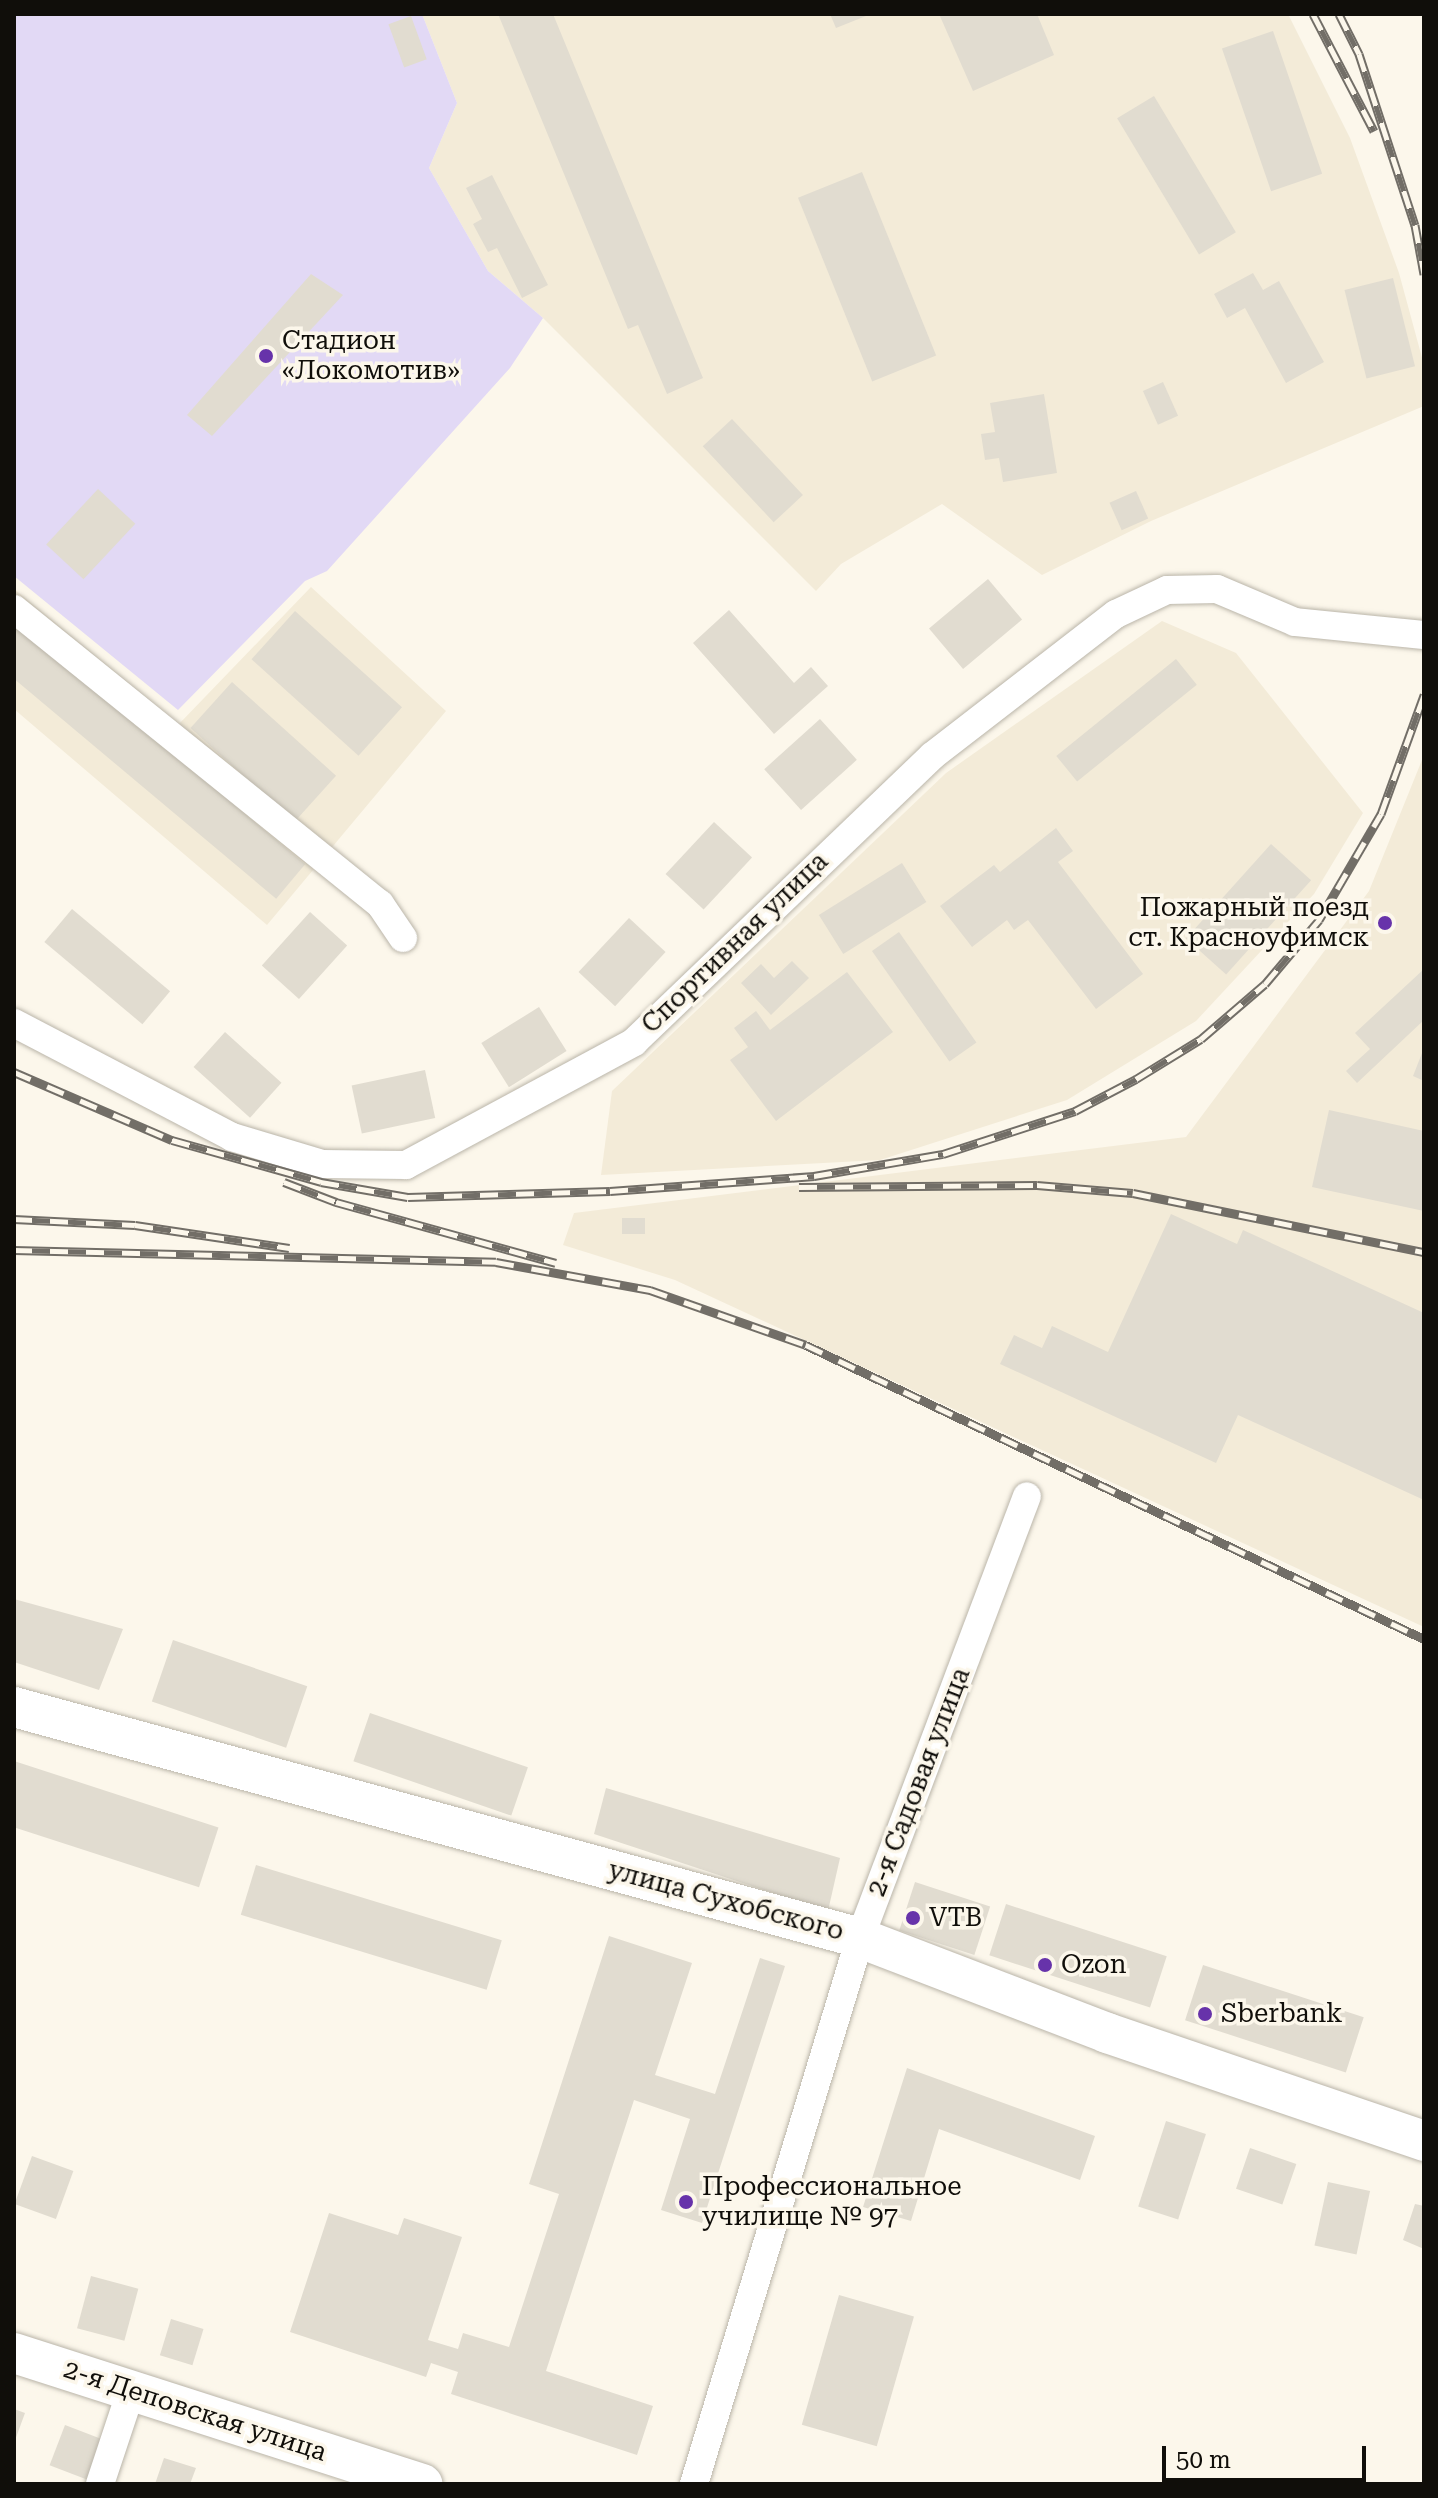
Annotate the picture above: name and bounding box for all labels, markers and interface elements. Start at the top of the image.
place label: Стадион «Локомотив» [282,325,460,386]
marker: Стадион «Локомотив» [257,347,275,365]
street label: Спортивная улица [635,846,835,1040]
place label: Пожарный поезд ст. Красноуфимск [1128,892,1369,954]
marker: Пожарный поезд ст. Красноуфимск [1376,914,1394,932]
street label: 2-я Садовая улица [861,1663,977,1901]
street label: улица Сухобского [605,1855,847,1947]
place label: VTB [929,1902,982,1934]
marker: VTB [904,1909,922,1927]
place label: Ozon [1061,1949,1127,1981]
marker: Ozon [1036,1956,1054,1974]
place label: Sberbank [1221,1998,1342,2030]
marker: Sberbank [1196,2005,1214,2023]
place label: Профессиональное училище № 97 [702,2171,961,2232]
marker: Профессиональное училище № 97 [677,2193,695,2211]
street label: 2-я Деповская улица [60,2354,330,2468]
scale bar [1166,2430,1370,2480]
text: 50 m [1176,2446,1231,2474]

